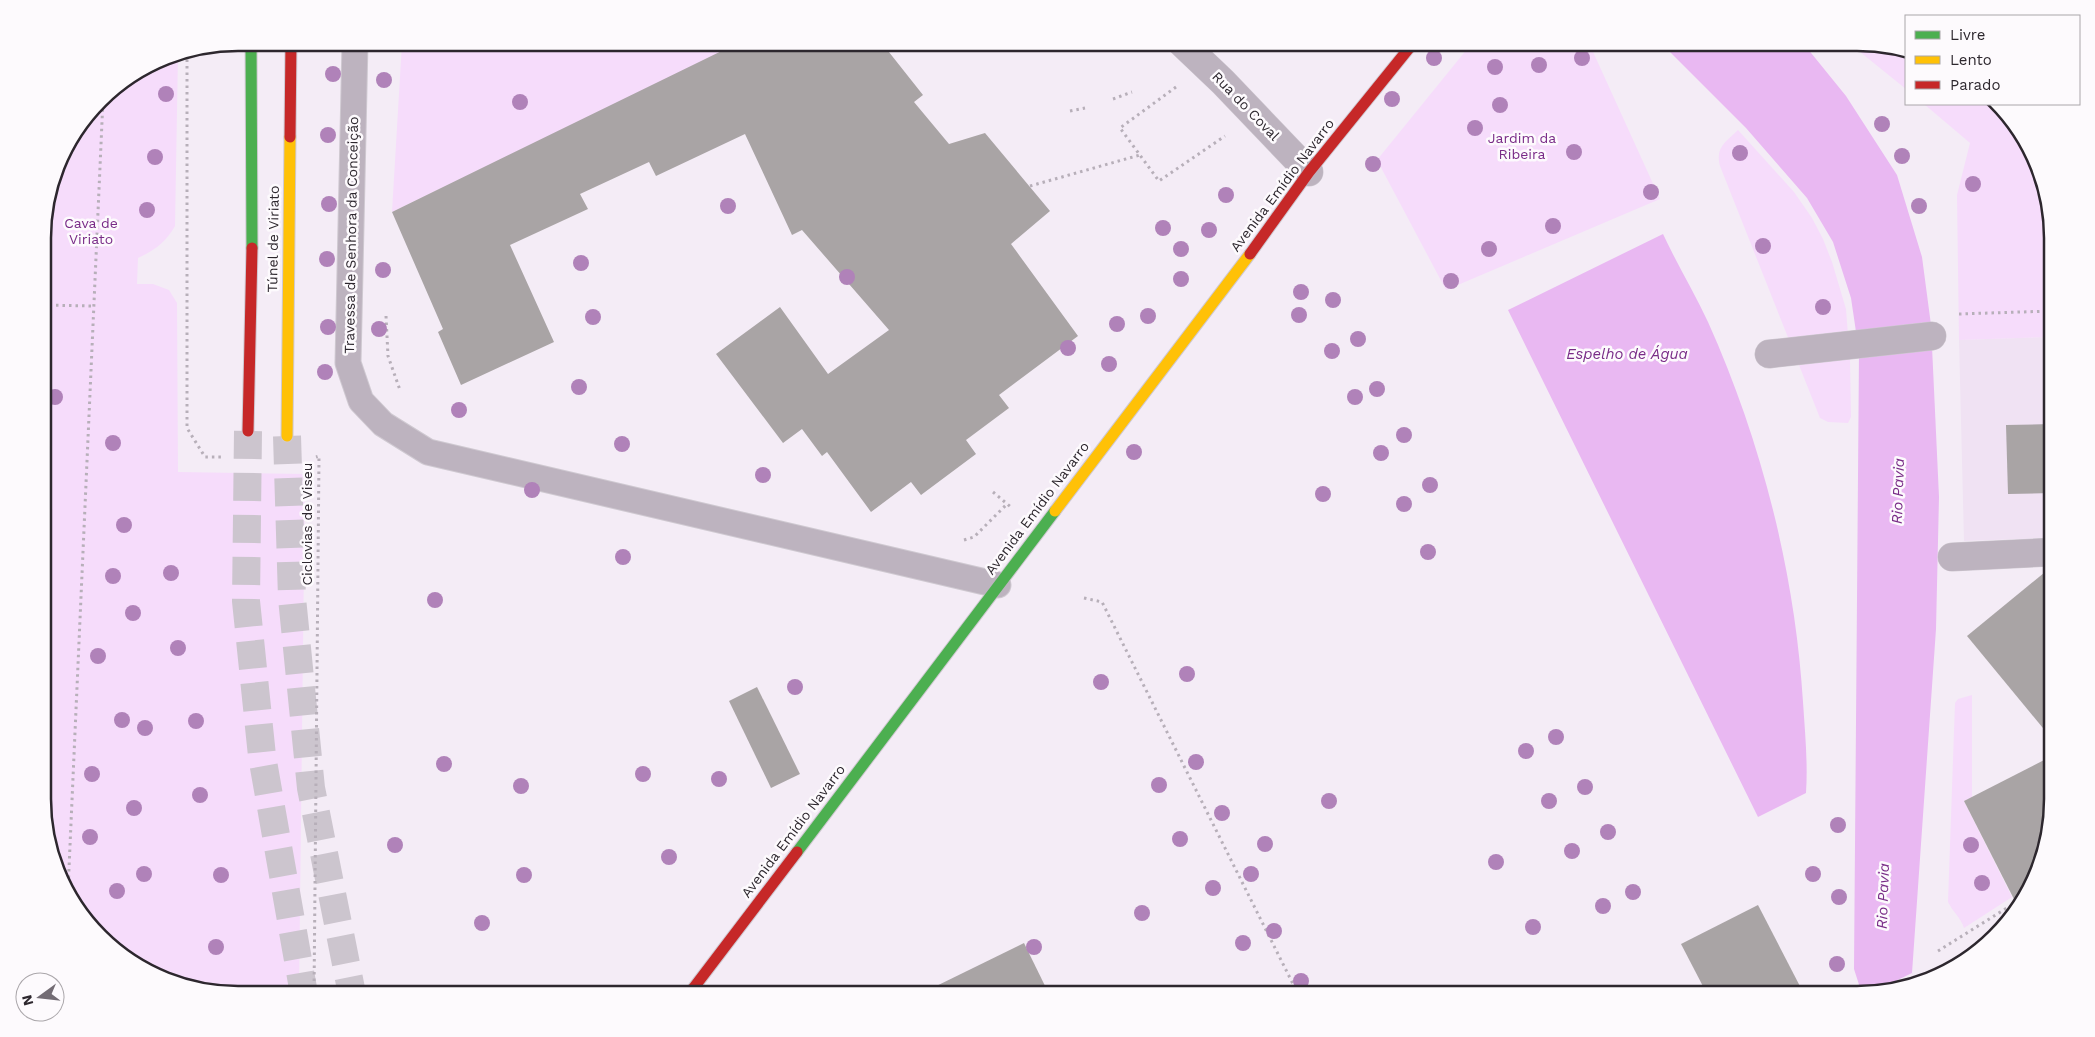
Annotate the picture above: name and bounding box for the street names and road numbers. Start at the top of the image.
street label: Rua do Coval [1209,68,1283,144]
street label: Travessa de Senhora da Conceição [341,116,361,354]
street label: Avenida Emídio Navarro [1227,116,1337,254]
street label: Túnel de Viriato [264,185,282,293]
street label: Avenida Emídio Navarro [982,439,1092,577]
street label: Ciclovias de Viseu [299,463,315,585]
street label: Avenida Emídio Navarro [738,762,848,900]

